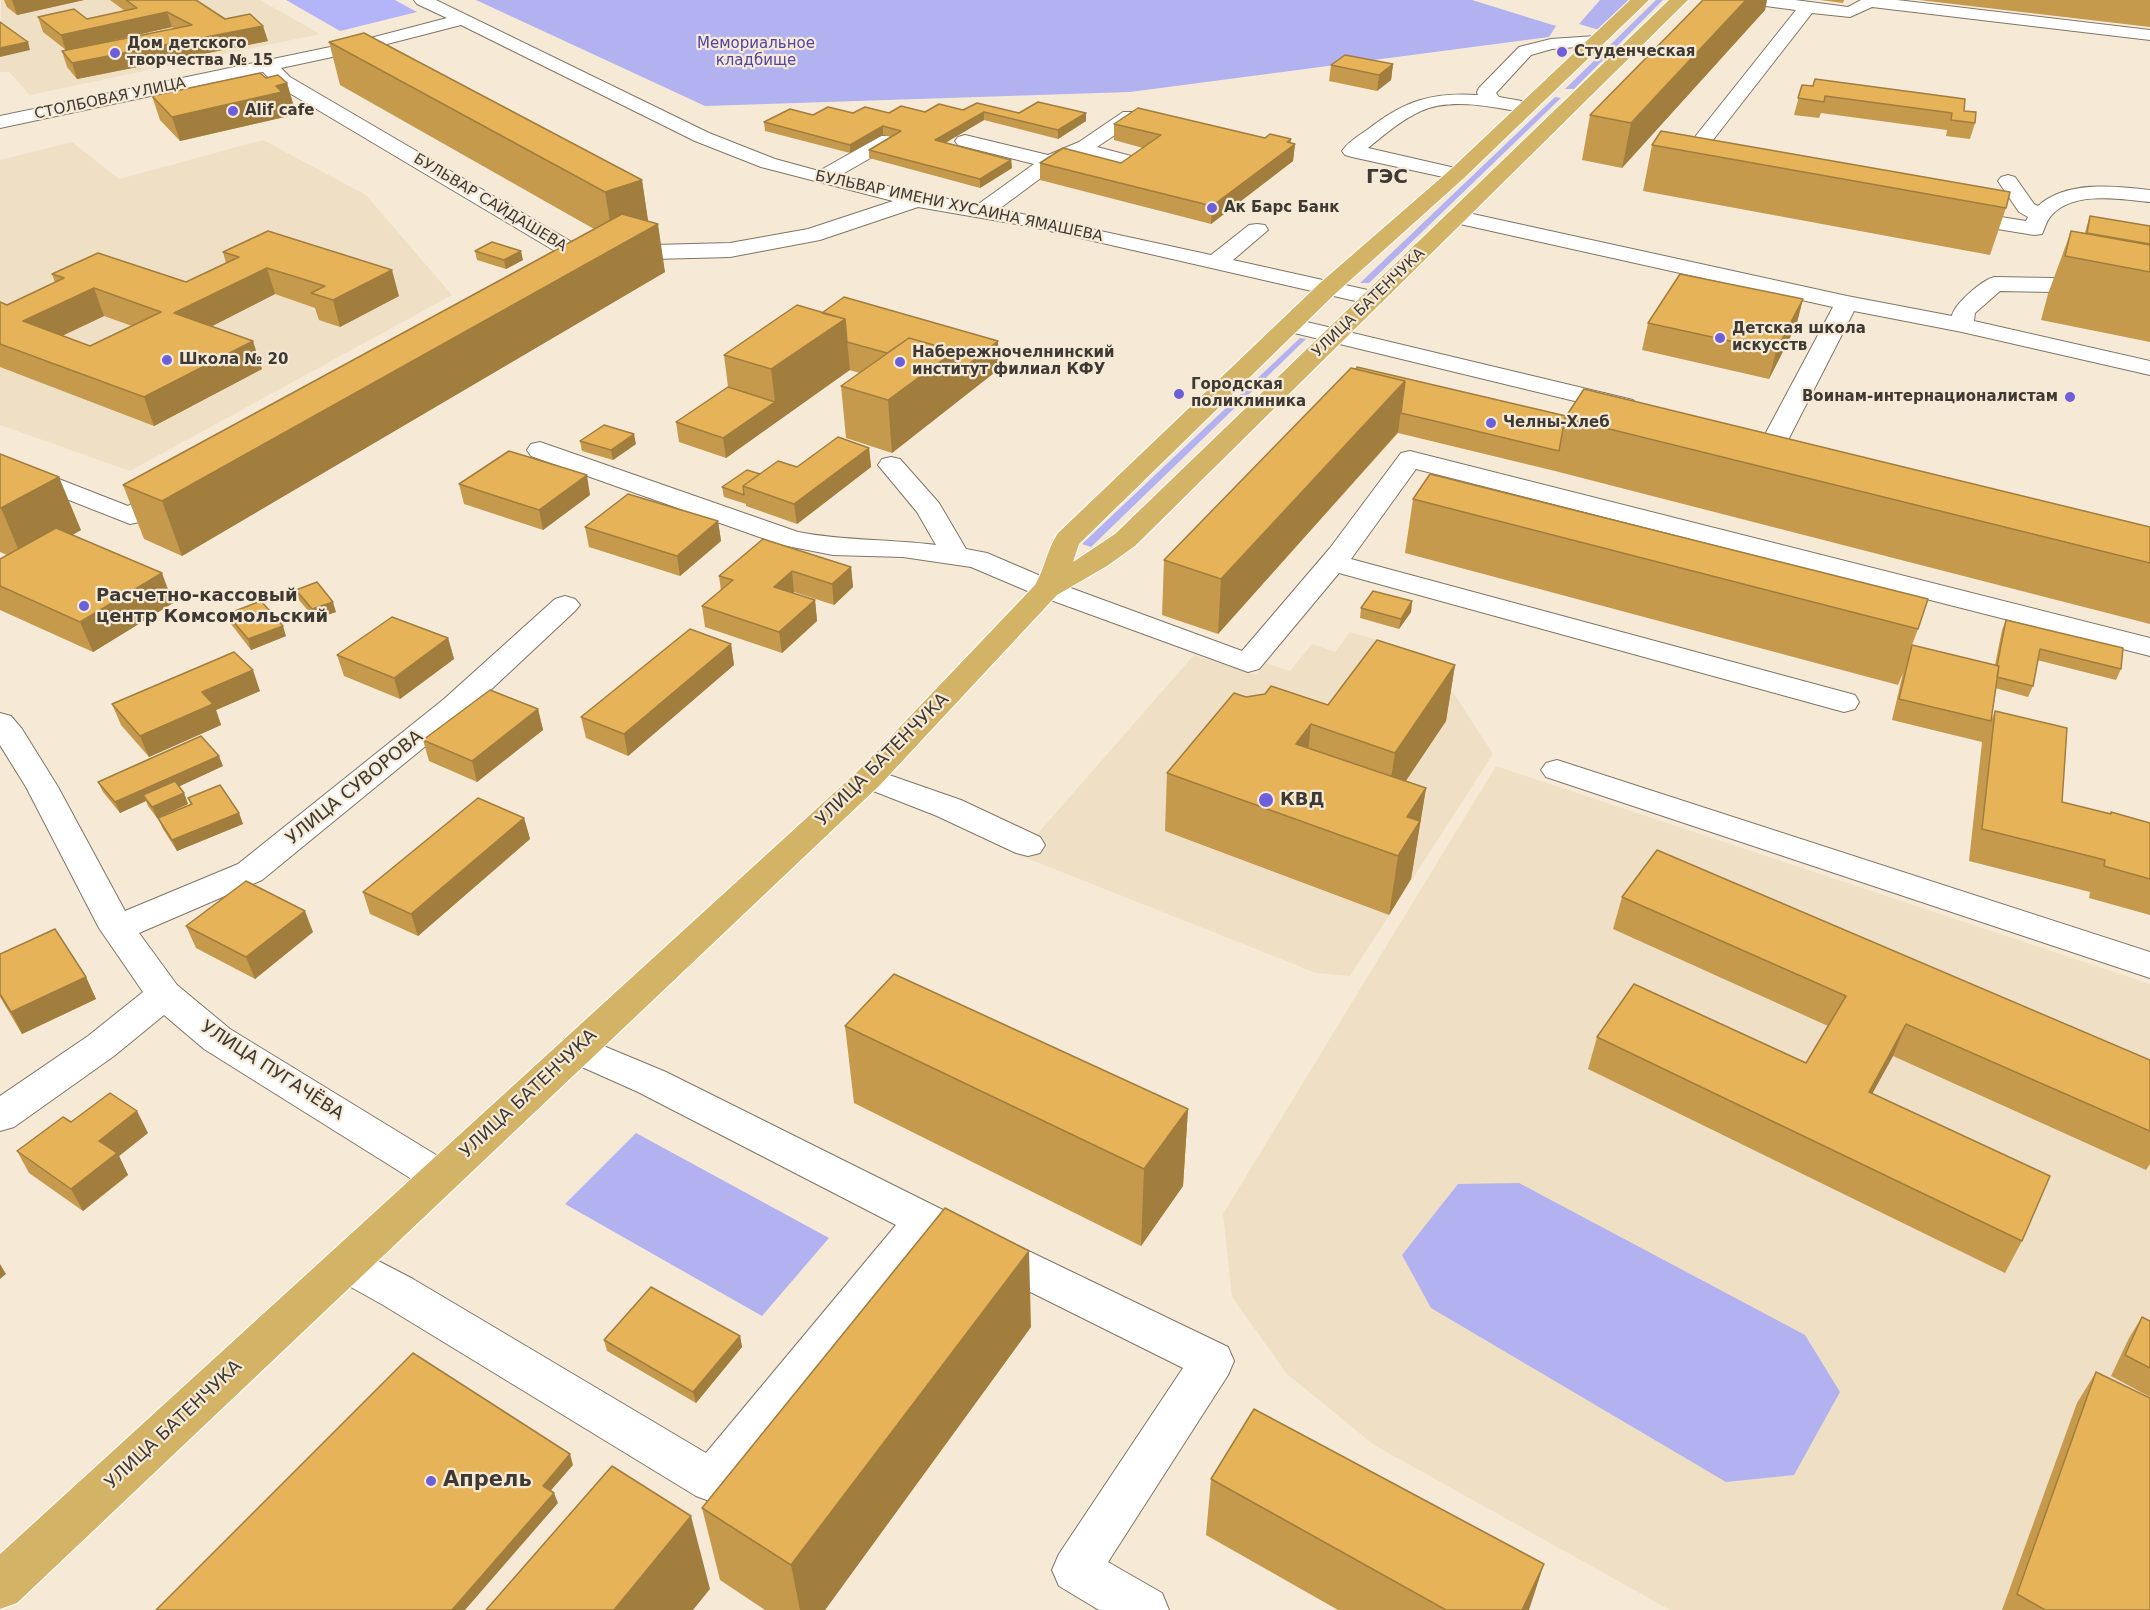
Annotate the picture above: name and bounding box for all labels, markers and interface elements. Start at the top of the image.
place label: Дом детского творчества № 15 [127,35,273,70]
park label: Мемориальное кладбище [697,35,815,70]
place label: Студенческая [1574,43,1695,61]
marker: Студенческая [1555,45,1569,59]
marker: Дом детского творчества № 15 [108,46,122,60]
street label: СТОЛБОВАЯ УЛИЦА [33,74,187,124]
place label: Alif cafe [245,102,314,120]
marker: Alif cafe [226,104,240,118]
street label: БУЛЬВАР САЙДАШЕВА [410,150,570,256]
district label: ГЭС [1366,166,1408,190]
street label: БУЛЬВАР ИМЕНИ ХУСАИНА ЯМАШЕВА [814,168,1104,246]
place label: Ак Барс Банк [1224,199,1340,217]
marker: Ак Барс Банк [1205,201,1219,215]
street label: УЛИЦА БАТЕНЧУКА [1309,245,1429,361]
place label: Детская школа искусств [1732,320,1866,355]
marker: Детская школа искусств [1713,331,1727,345]
place label: Набережночелнинский институт филиал КФУ [912,344,1115,379]
place label: Школа № 20 [179,351,288,369]
marker: Школа № 20 [160,353,174,367]
marker: Набережночелнинский институт филиал КФУ [893,355,907,369]
place label: Городская поликлиника [1191,376,1306,411]
marker: Городская поликлиника [1172,387,1186,401]
place label: Воинам-интернационалистам [1802,388,2058,406]
marker: Воинам-интернационалистам [2063,390,2077,404]
place label: Челны-Хлеб [1503,414,1610,432]
marker: Челны-Хлеб [1484,416,1498,430]
place label: Расчетно-кассовый центр Комсомольский [96,585,328,628]
marker: Расчетно-кассовый центр Комсомольский [77,599,91,613]
street label: УЛИЦА БАТЕНЧУКА [812,689,954,831]
street label: УЛИЦА СУВОРОВА [282,726,428,850]
place label: КВД [1280,789,1324,811]
marker: КВД [1257,791,1275,809]
street label: УЛИЦА ПУГАЧЁВА [196,1017,348,1125]
street label: УЛИЦА БАТЕНЧУКА [456,1025,602,1163]
street label: УЛИЦА БАТЕНЧУКА [101,1356,247,1494]
place label: Апрель [443,1468,532,1494]
marker: Апрель [424,1474,438,1488]

